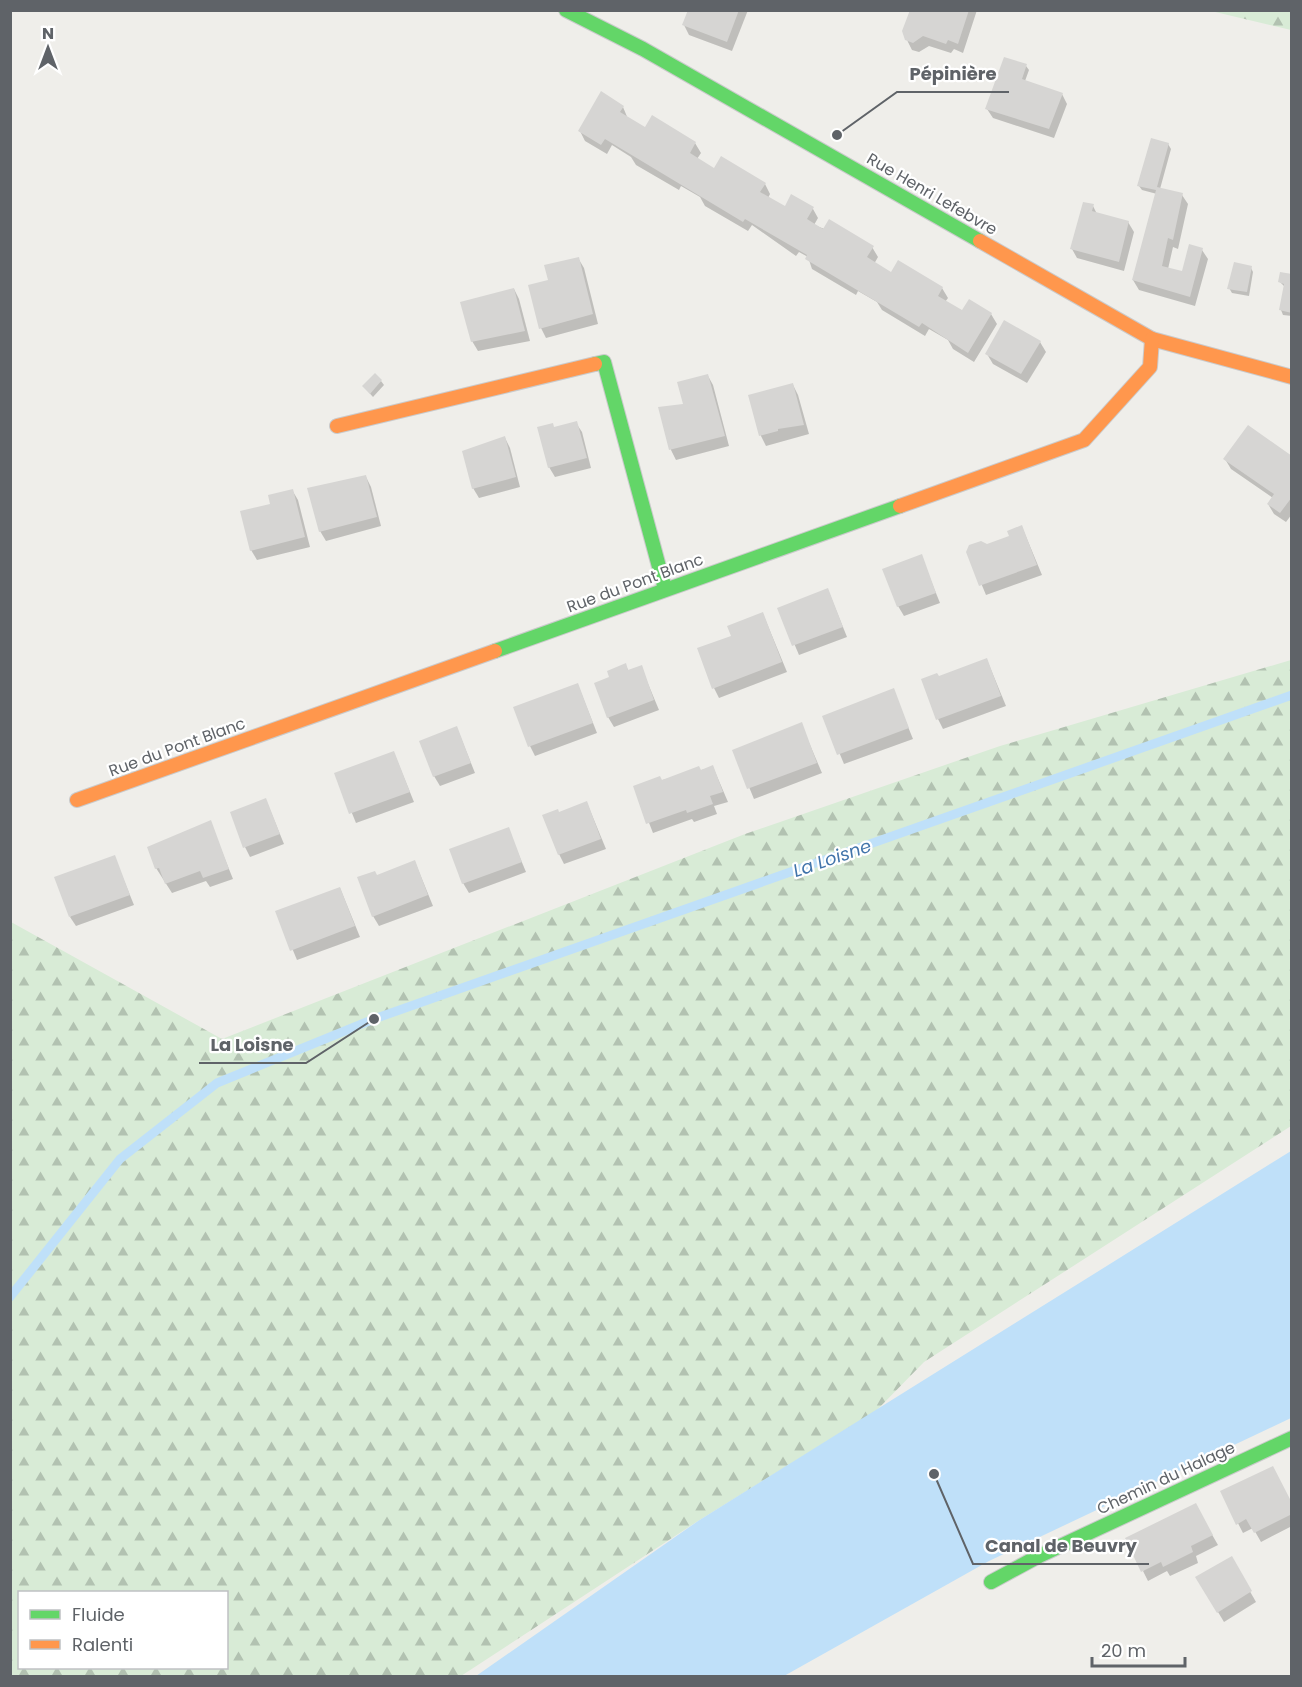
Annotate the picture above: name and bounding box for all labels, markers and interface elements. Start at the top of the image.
north arrow [18,18,78,78]
text: N [42,22,54,45]
callout: Pépinière [897,56,1009,92]
text: Pépinière [909,61,997,86]
street label: Rue Henri Lefebvre [862,147,1002,241]
street label: Rue du Pont Blanc [563,547,707,618]
street label: Rue du Pont Blanc [105,711,249,782]
water label: La Loisne [790,833,874,883]
callout: La Loisne [199,1027,306,1063]
text: La Loisne [210,1032,294,1057]
street label: Chemin du Halage [1093,1436,1239,1520]
callout: Canal de Beuvry [973,1528,1149,1564]
text: Canal de Beuvry [985,1533,1138,1558]
legend [18,1591,228,1669]
text: Fluide [72,1602,125,1627]
scale bar [1092,1630,1185,1668]
text: Ralenti [72,1632,133,1657]
text: 20 m [1101,1638,1146,1663]

